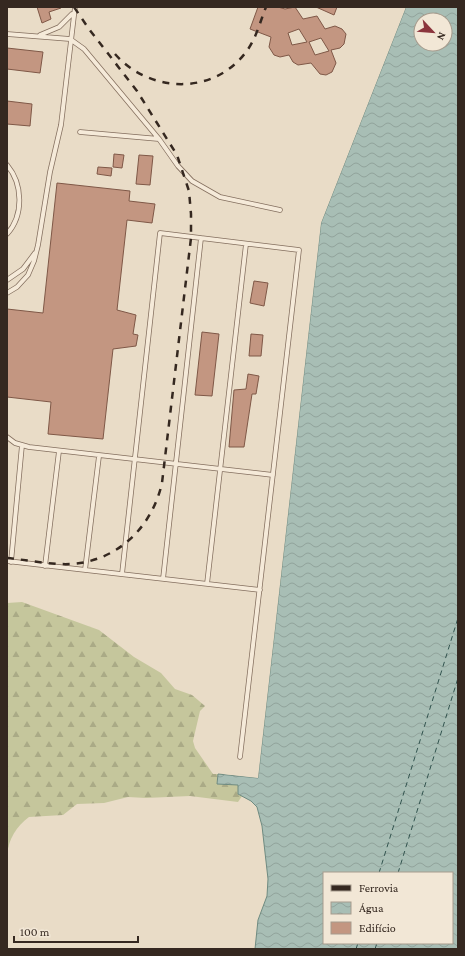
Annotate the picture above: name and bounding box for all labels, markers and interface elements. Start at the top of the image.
north arrow [413,12,453,52]
text: N [435,30,449,43]
legend [323,872,453,944]
text: Ferrovia [359,881,399,895]
text: Água [359,901,384,915]
scale bar [14,918,138,944]
text: Edifício [359,921,396,935]
text: 100 m [20,925,50,939]

